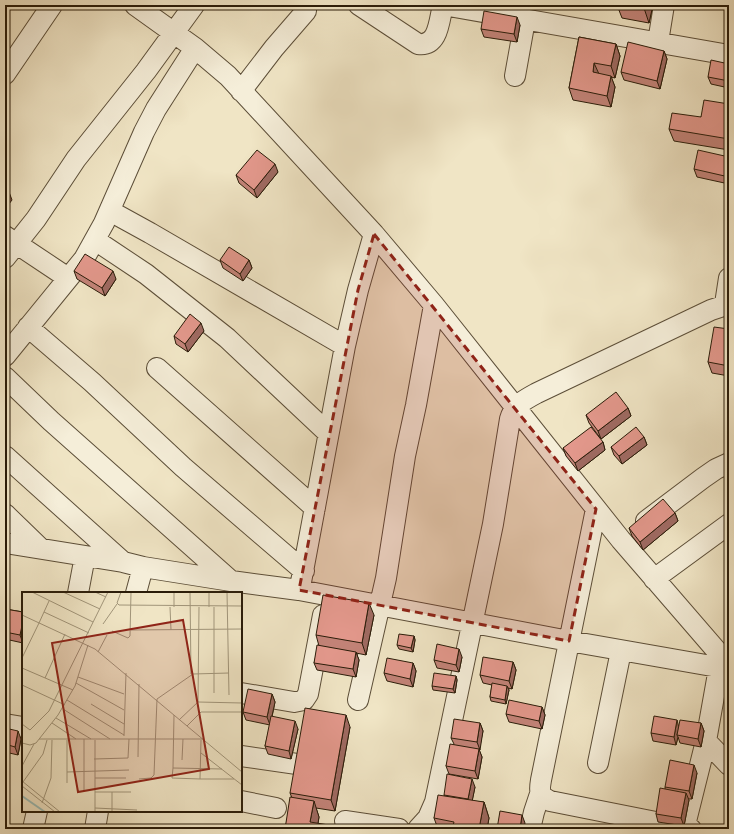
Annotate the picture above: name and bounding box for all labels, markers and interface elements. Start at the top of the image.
inset map [22,592,242,812]

